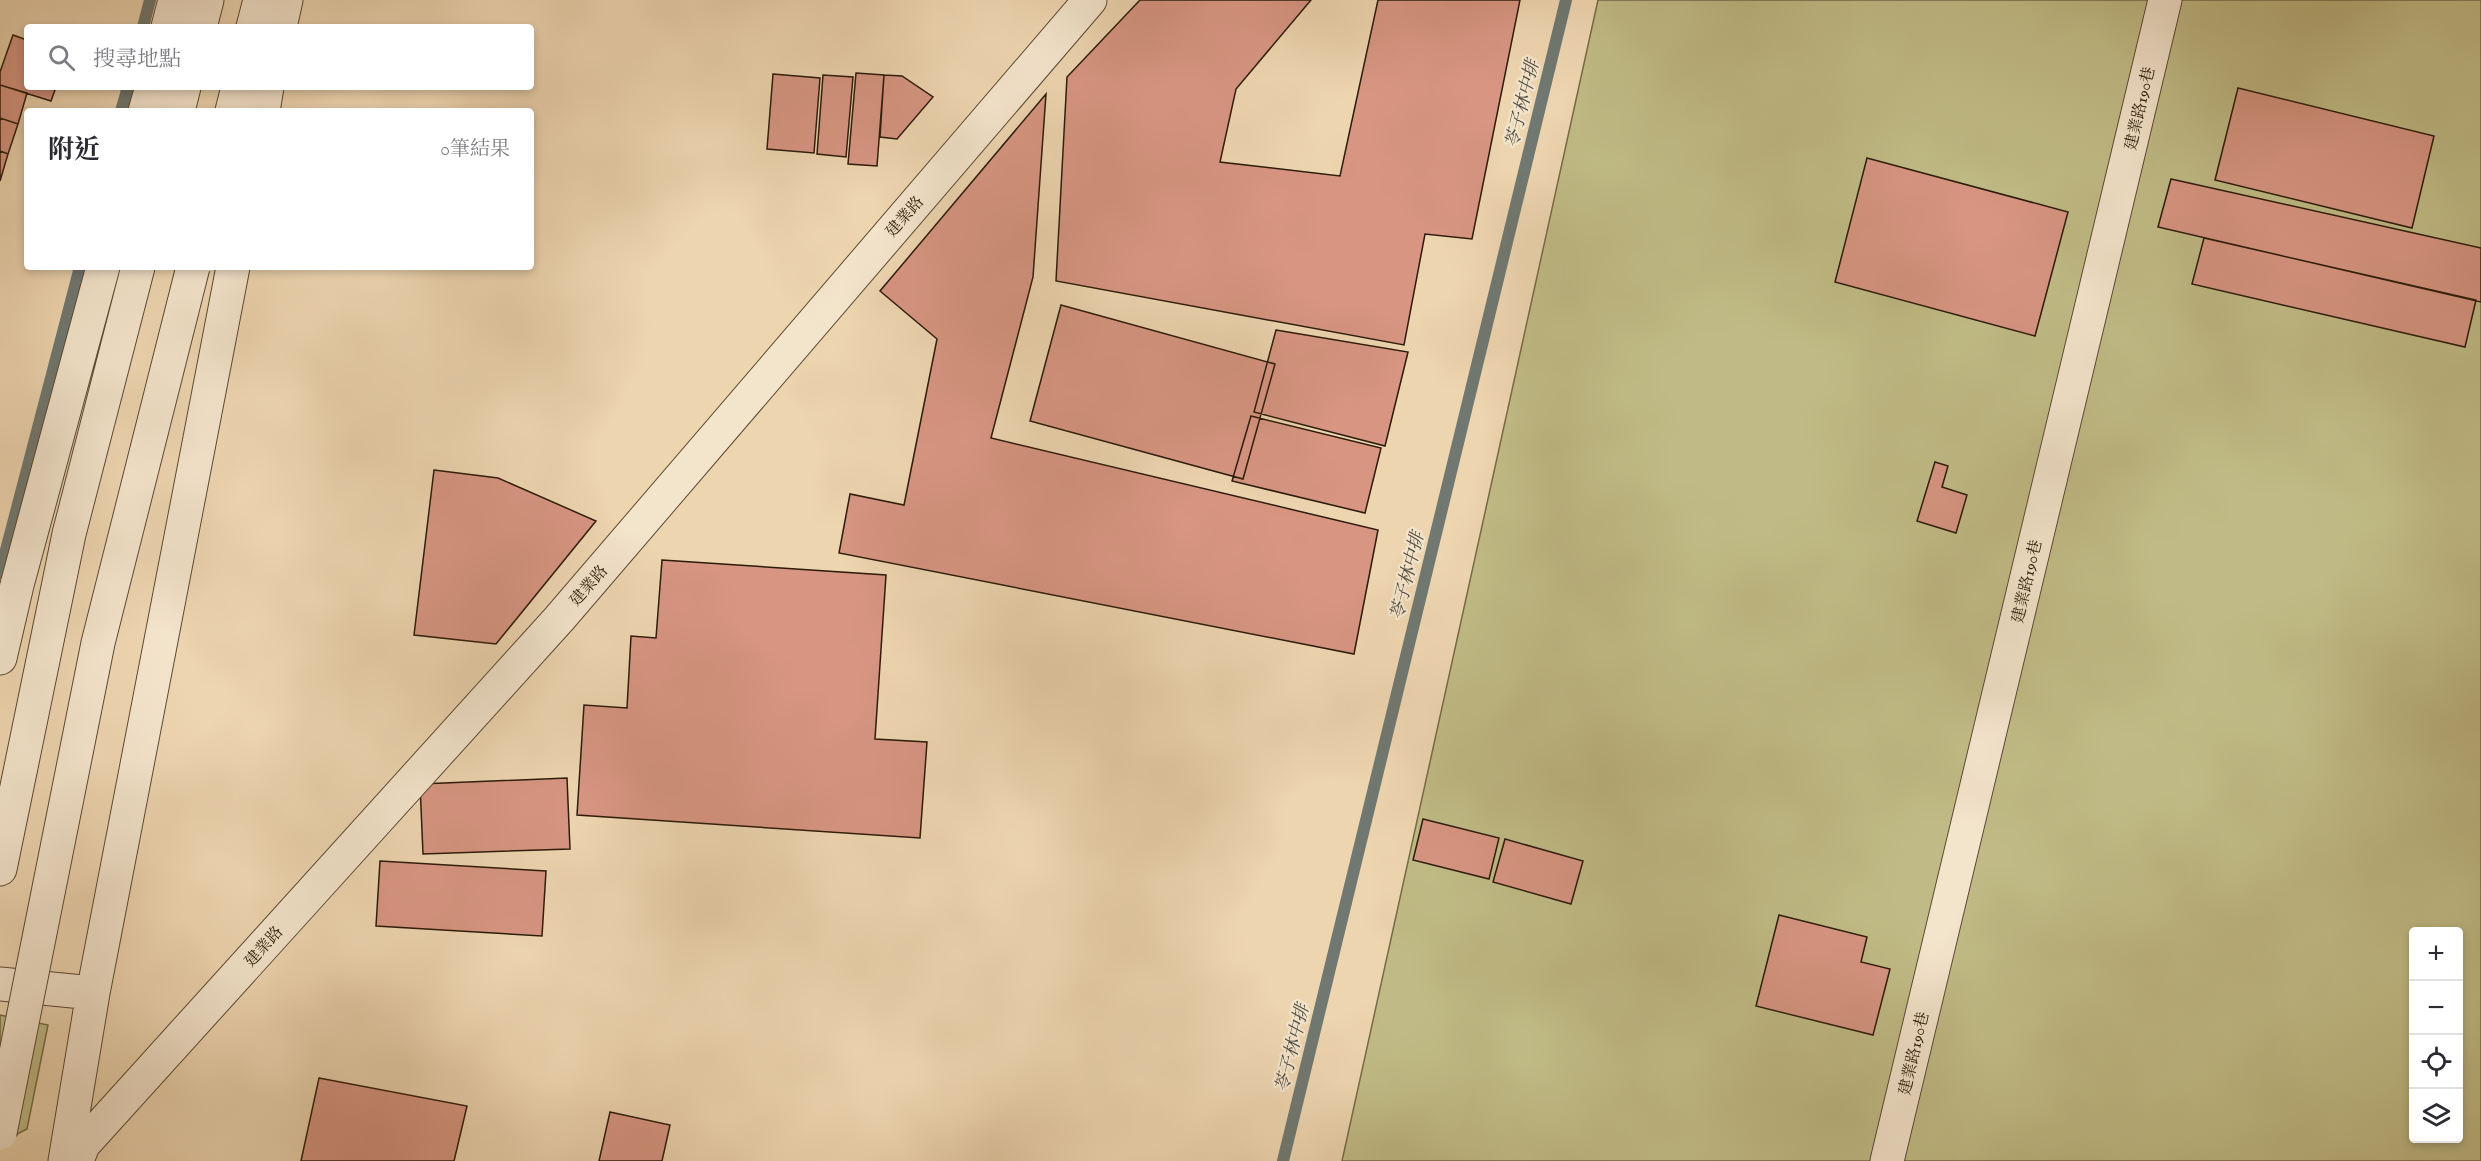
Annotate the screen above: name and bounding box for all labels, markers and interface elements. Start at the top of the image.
search box [24,24,534,90]
icon: search [45,41,78,74]
text: 搜尋地點 [93,46,181,74]
water label: 苓子林中排 [1501,55,1546,151]
street label: 建業路190巷 [2122,65,2160,152]
text: 附近 [48,134,100,167]
text: 0筆結果 [440,137,510,162]
street label: 建業路 [882,193,929,242]
water label: 苓子林中排 [1386,527,1431,623]
street label: 建業路190巷 [2009,538,2047,625]
street label: 建業路 [566,562,613,611]
street label: 建業路 [241,923,288,972]
map controls [2409,927,2463,1143]
button: + [2409,927,2463,981]
button: − [2409,981,2463,1035]
water label: 苓子林中排 [1271,999,1316,1095]
street label: 建業路190巷 [1896,1010,1934,1097]
button: locate [2409,1035,2463,1089]
button: layers [2409,1089,2463,1143]

